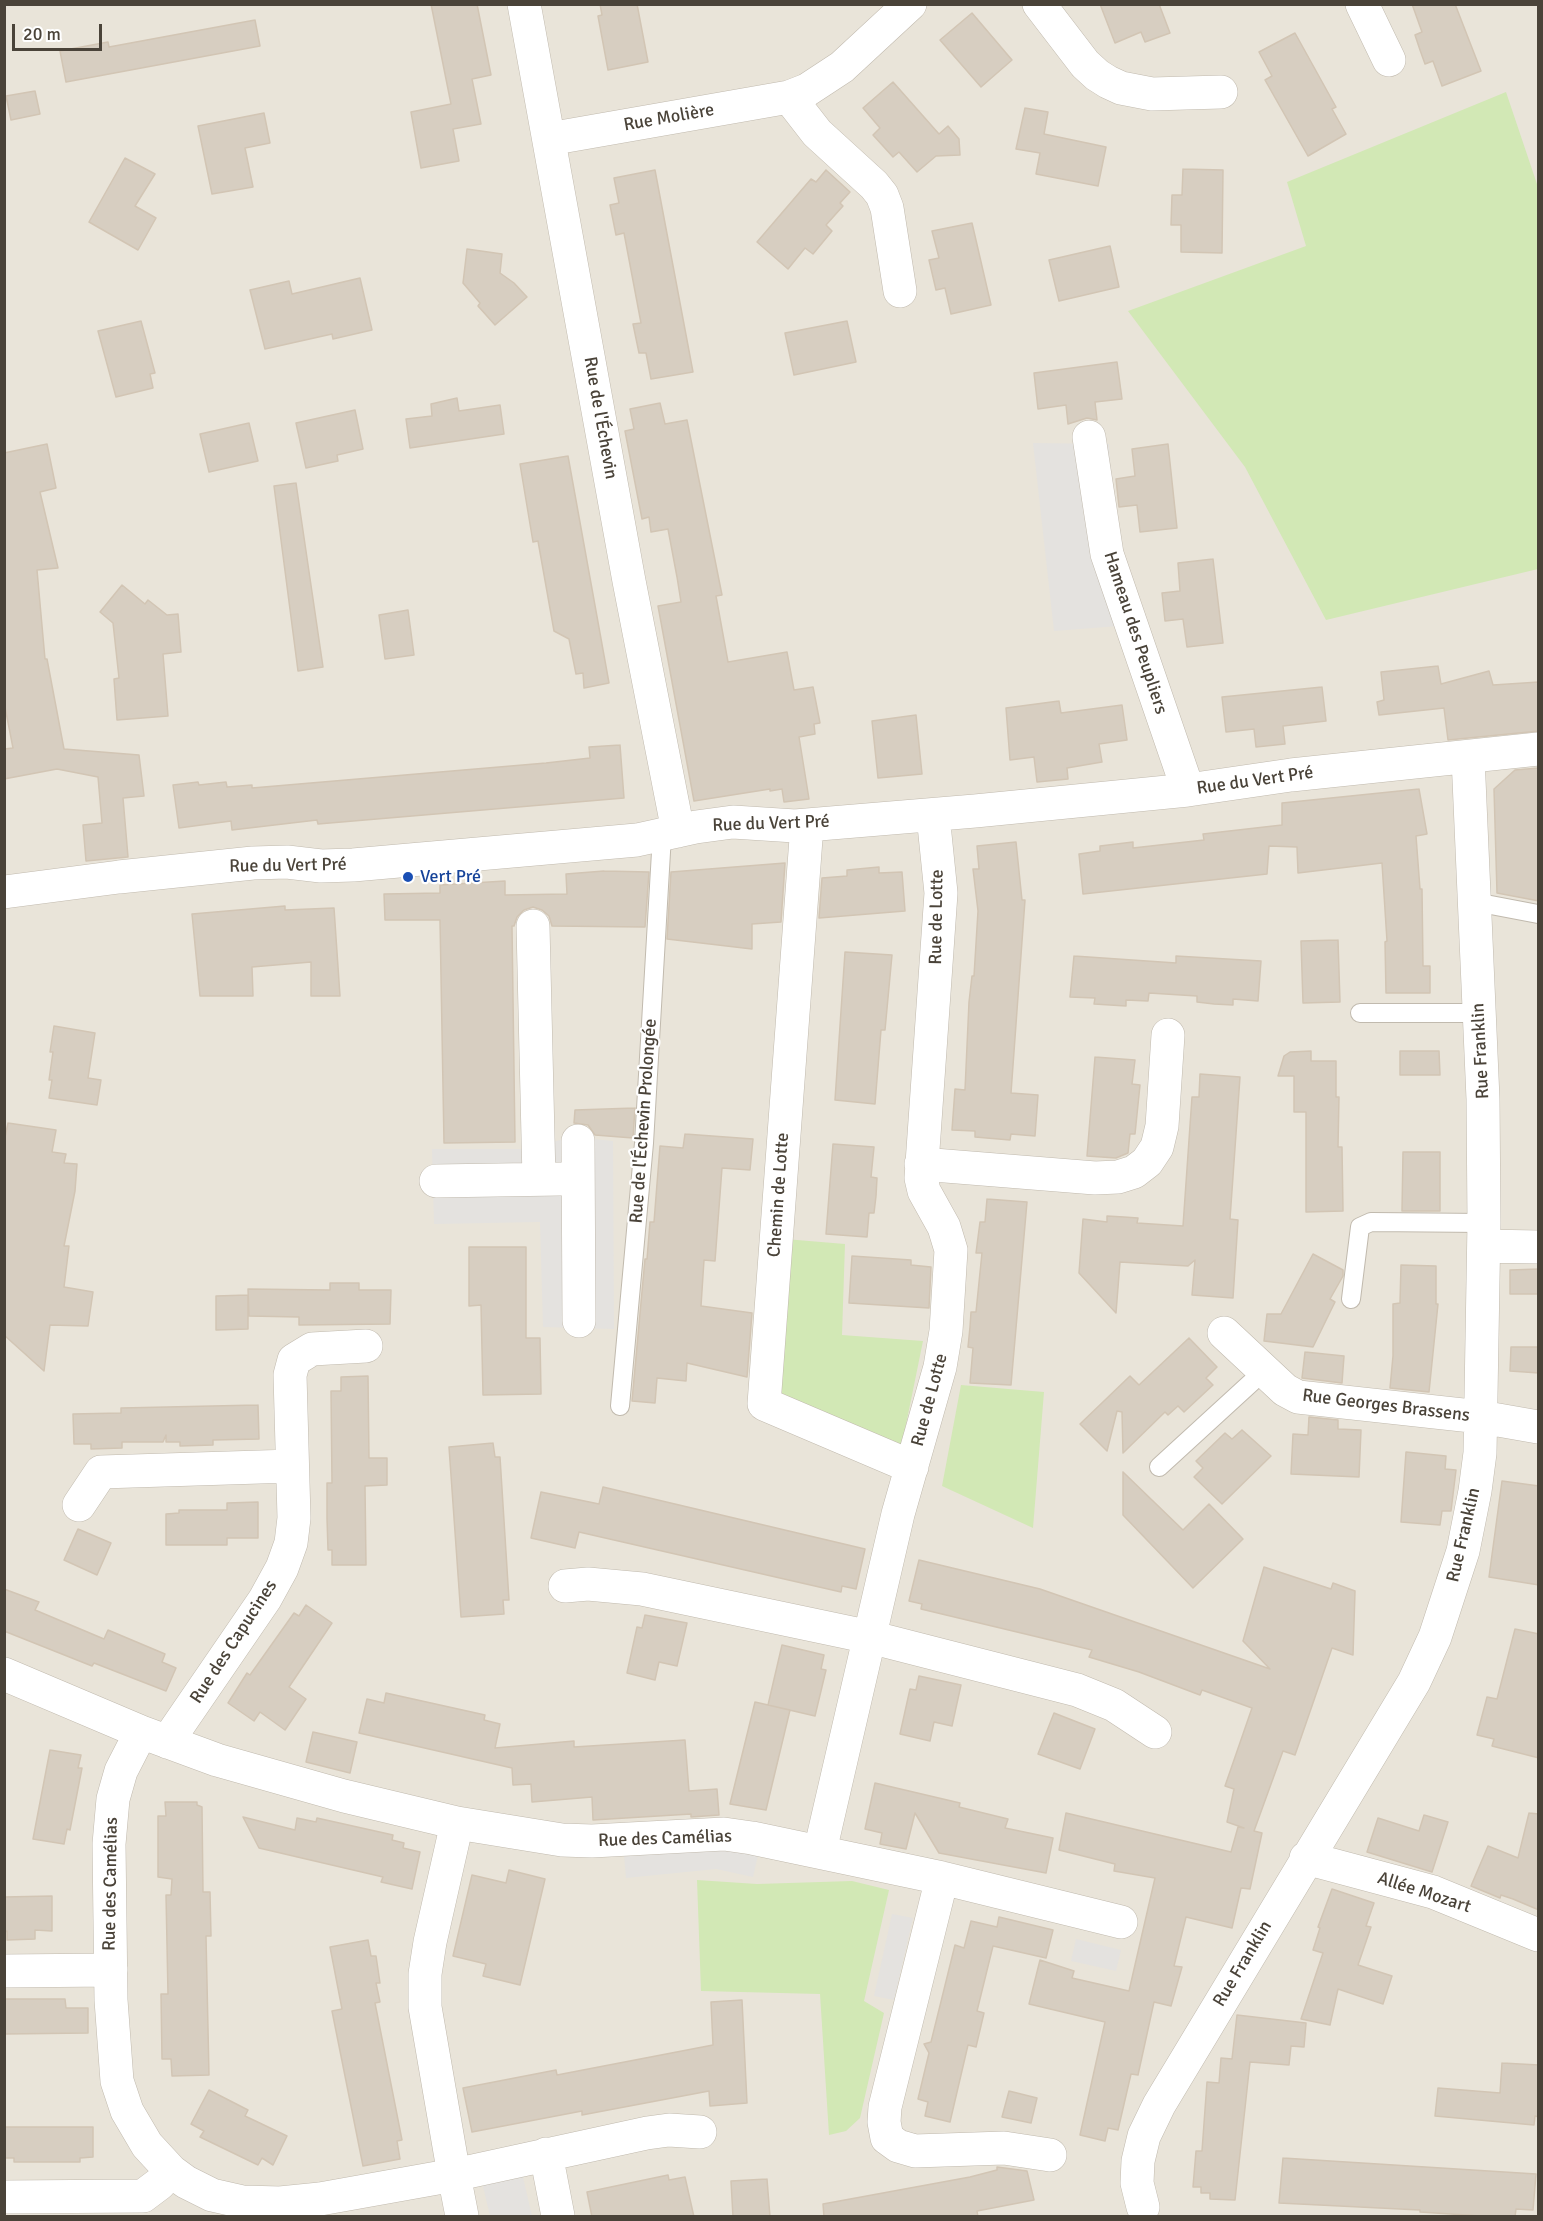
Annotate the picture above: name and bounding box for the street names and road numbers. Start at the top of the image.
street label: Rue Molière [622,99,716,137]
street label: Rue de l'Échevin [579,355,621,481]
street label: Hameau des Peupliers [1099,549,1171,717]
street label: Rue du Vert Pré [1195,762,1315,800]
street label: Rue du Vert Pré [712,811,830,837]
street label: Rue du Vert Pré [229,854,347,878]
street label: Rue de Lotte [925,869,949,965]
street label: Rue Franklin [1468,1002,1494,1100]
street label: Rue de l'Échevin Prolongée [626,1018,662,1224]
street label: Chemin de Lotte [764,1132,794,1258]
street label: Rue de Lotte [907,1351,953,1449]
street label: Rue Georges Brassens [1301,1385,1471,1427]
street label: Rue Franklin [1443,1486,1485,1584]
street label: Rue des Capucines [186,1576,282,1708]
street label: Rue des Camélias [99,1817,123,1951]
street label: Rue des Camélias [598,1826,732,1852]
street label: Allée Mozart [1375,1868,1473,1918]
street label: Rue Franklin [1209,1917,1277,2011]

